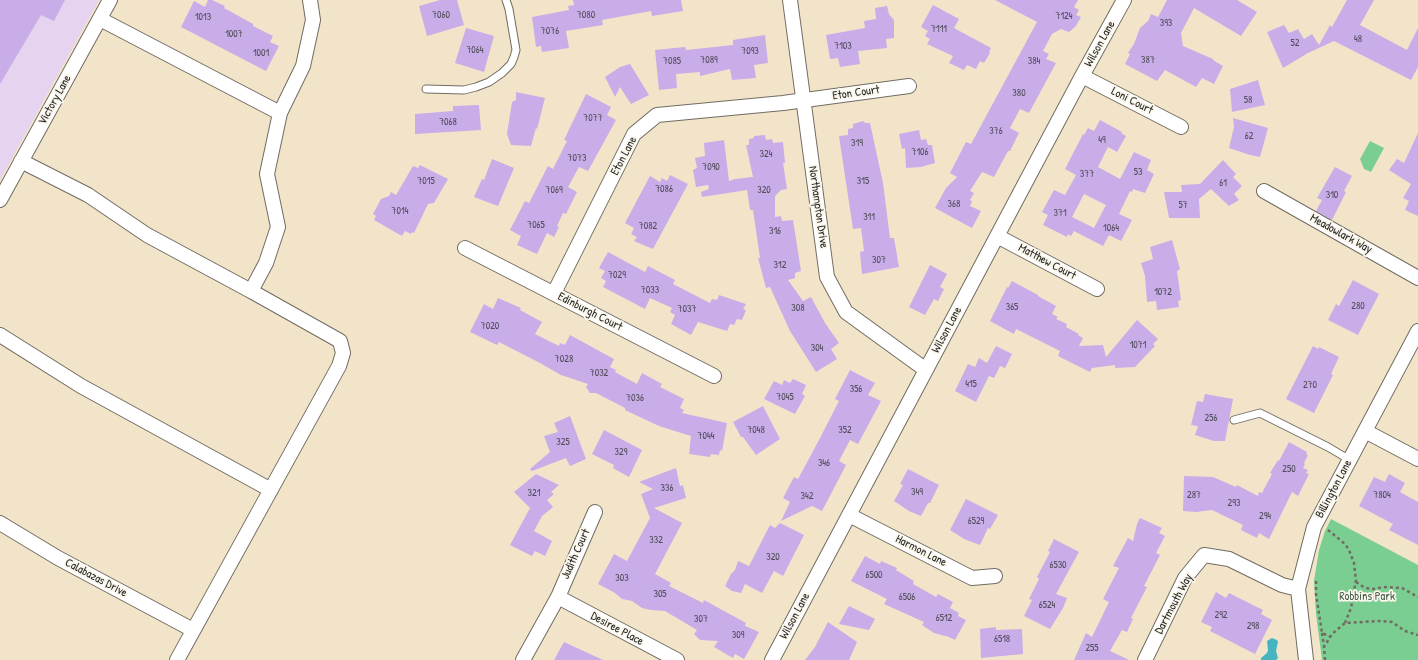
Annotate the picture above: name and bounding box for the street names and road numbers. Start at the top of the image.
street label: Wilson Lane [1082,19,1118,69]
street label: Victory Lane [35,73,75,127]
street label: Eton Court [832,83,880,103]
street label: Loni Court [1109,84,1155,118]
street label: Eton Lane [608,134,640,178]
street label: Northampton Drive [805,165,831,249]
street label: Meadowlark Way [1307,211,1375,257]
street label: Matthew Court [1016,241,1078,283]
street label: Edinburgh Court [555,290,625,334]
street label: Wilson Lane [929,304,965,356]
street label: Billington Lane [1313,457,1355,521]
street label: Judith Court [559,527,593,581]
street label: Harmon Lane [893,532,949,570]
street label: Calabazas Drive [62,556,130,600]
street label: Dartmouth Way [1152,571,1196,637]
street label: Wilson Lane [777,590,813,642]
street label: Desiree Place [588,609,646,649]

